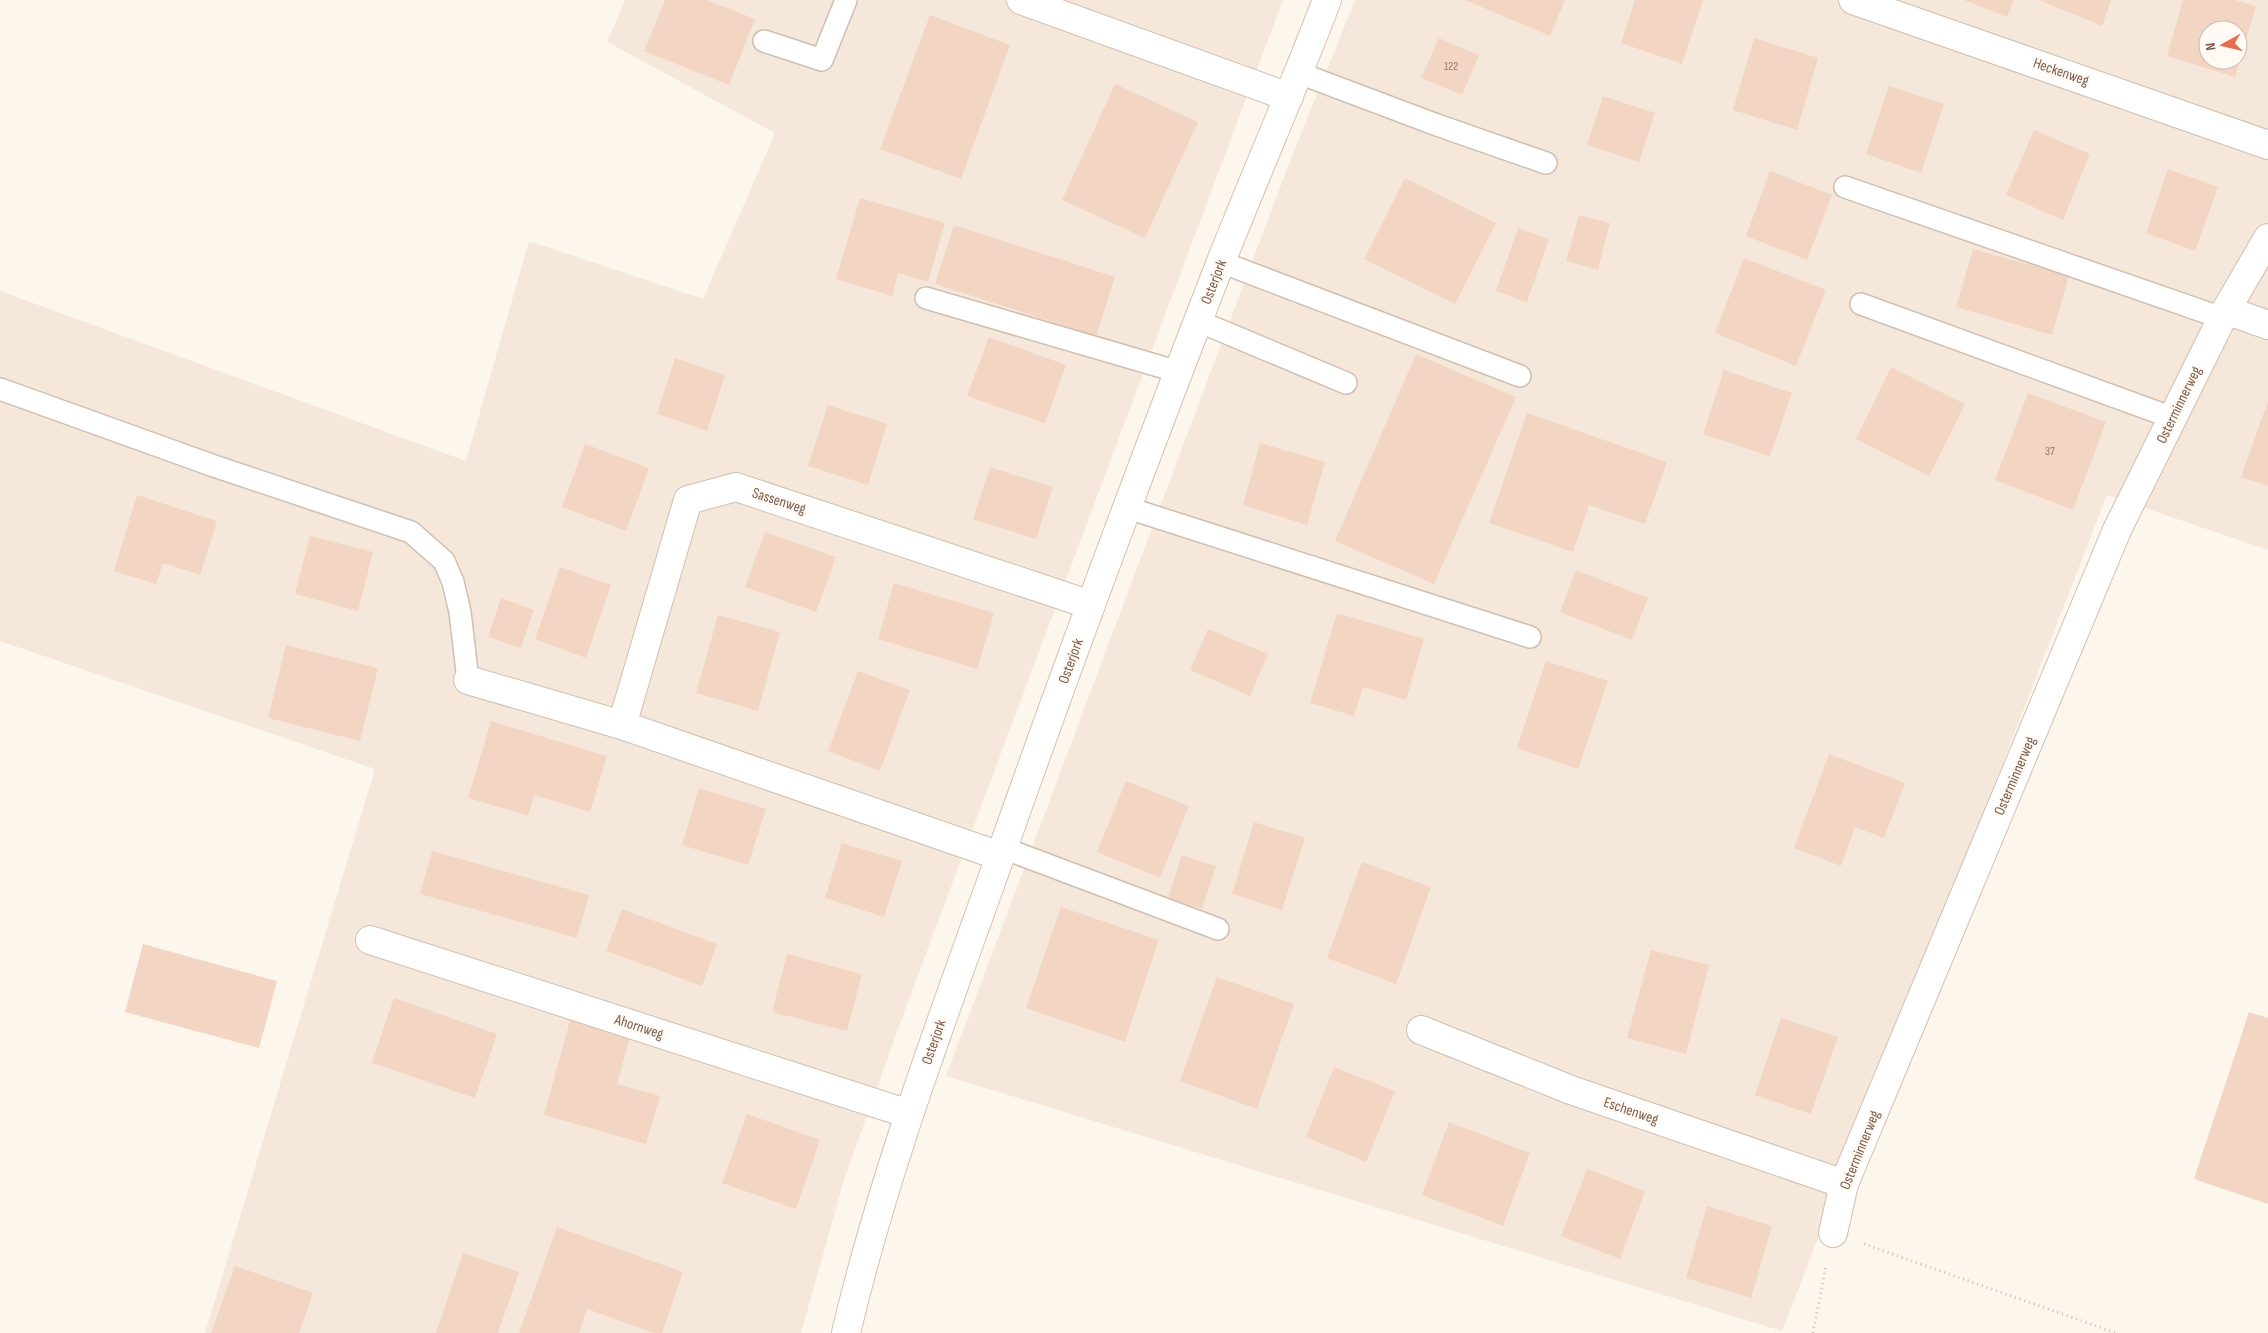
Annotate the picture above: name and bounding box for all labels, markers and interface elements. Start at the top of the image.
north arrow [2198,20,2248,70]
text: N [2202,42,2220,52]
street label: Heckenweg [2031,54,2092,90]
house number: 122 [1444,59,1458,74]
street label: Osterjork [1197,257,1231,307]
street label: Osterminnerweg [2152,363,2206,447]
house number: 37 [2045,444,2055,459]
street label: Sassenweg [750,483,808,519]
street label: Osterjork [1054,636,1088,686]
street label: Osterminnerweg [1990,734,2040,818]
street label: Ahornweg [611,1010,666,1044]
street label: Osterjork [917,1017,951,1067]
street label: Eschenweg [1601,1093,1661,1129]
street label: Osterminnerweg [1836,1108,1885,1192]

